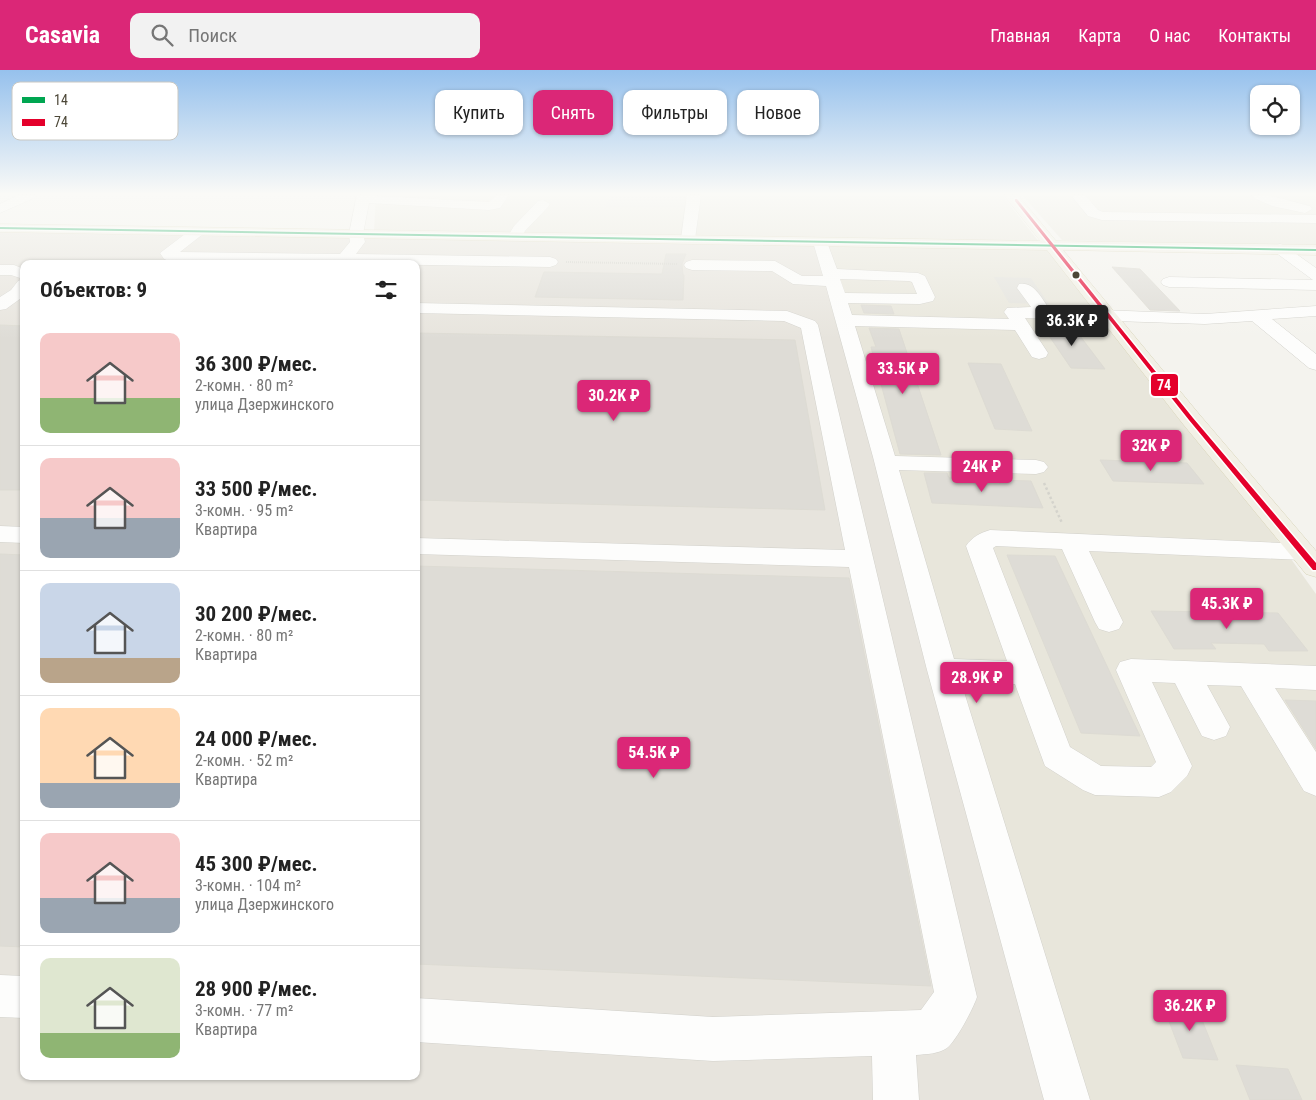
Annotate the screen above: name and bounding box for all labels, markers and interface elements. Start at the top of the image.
search box [130,13,480,58]
text: Casavia [25,21,100,49]
icon: search [148,21,176,49]
text: Поиск [188,24,237,47]
text: Главная [990,25,1050,46]
text: Карта [1078,25,1121,46]
text: О нас [1149,25,1190,46]
text: Контакты [1218,25,1291,46]
legend [12,82,178,140]
map controls [1250,85,1300,135]
button: locate [1250,85,1300,135]
chip: Купить [435,90,523,135]
chip: Снять [533,90,613,135]
chip: Фильтры [623,90,727,135]
chip: Новое [737,90,819,135]
text: 14 [54,92,68,108]
text: 74 [54,114,68,130]
unlabelled marker [1071,270,1081,280]
icon: filters [372,276,400,304]
text: Объектов: 9 [40,278,147,302]
pin: 36.3K ₽ [1026,304,1118,347]
text: 36.3K ₽ [1046,311,1098,330]
text: 36 300 ₽/мес. [195,352,318,376]
pin: 33.5K ₽ [857,352,949,395]
icon: home [80,353,140,413]
text: 33.5K ₽ [877,359,929,378]
line badge: 74 [1150,373,1179,397]
text: 2-комн. · 80 m² [195,376,293,395]
text: 74 [1157,377,1171,393]
pin: 30.2K ₽ [568,380,660,422]
text: 30.2K ₽ [588,386,640,405]
text: улица Дзержинского [195,395,334,414]
pin: 32K ₽ [1116,430,1186,472]
text: 32K ₽ [1132,436,1170,455]
pin: 24K ₽ [947,450,1017,493]
text: 24K ₽ [963,457,1001,476]
text: 33 500 ₽/мес. [195,477,318,501]
icon: home [80,478,140,538]
text: 3-комн. · 95 m² [195,501,293,520]
text: Квартира [195,520,257,539]
pin: 45.3K ₽ [1181,588,1273,630]
text: 45.3K ₽ [1201,594,1253,613]
text: 30 200 ₽/мес. [195,602,318,626]
icon: home [80,603,140,663]
text: 2-комн. · 80 m² [195,626,293,645]
text: Квартира [195,645,257,664]
pin: 28.9K ₽ [931,662,1023,704]
text: 28.9K ₽ [951,668,1003,687]
text: 24 000 ₽/мес. [195,727,318,751]
icon: home [80,728,140,788]
pin: 54.5K ₽ [608,736,700,779]
text: 54.5K ₽ [628,743,680,762]
text: 2-комн. · 52 m² [195,751,293,770]
text: Квартира [195,770,257,789]
text: 45 300 ₽/мес. [195,852,318,876]
icon: home [80,853,140,913]
text: 3-комн. · 104 m² [195,876,301,895]
text: улица Дзержинского [195,895,334,914]
text: 28 900 ₽/мес. [195,977,318,1001]
icon: home [80,978,140,1038]
pin: 36.2K ₽ [1144,990,1236,1032]
text: 36.2K ₽ [1164,996,1216,1015]
text: 3-комн. · 77 m² [195,1001,293,1020]
text: Квартира [195,1020,257,1039]

